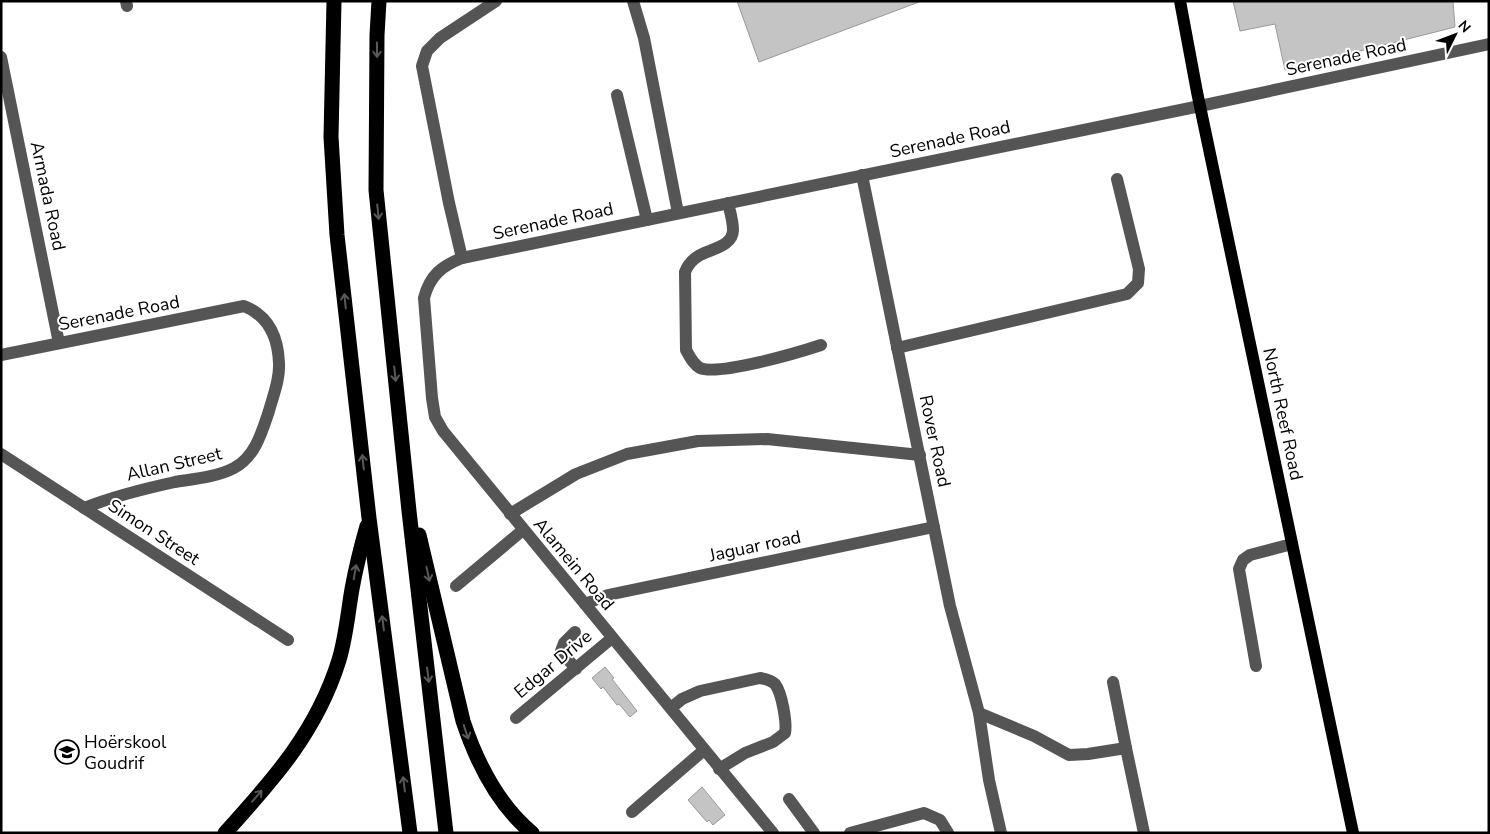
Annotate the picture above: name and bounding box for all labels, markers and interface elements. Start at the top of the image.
north arrow [1430,10,1480,60]
text: N [1454,16,1475,37]
street label: Serenade Road [1283,32,1409,82]
one-way arrow [372,42,381,58]
street label: Serenade Road [887,114,1013,164]
street label: Armada Road [25,139,71,253]
street label: Serenade Road [490,196,616,246]
one-way arrow [373,204,383,220]
street label: Serenade Road [56,289,182,337]
one-way arrow [340,293,350,309]
street label: North Reef Road [1257,346,1309,482]
one-way arrow [390,366,399,382]
street label: Rover Road [914,393,956,489]
street label: Allan Street [124,441,225,487]
one-way arrow [358,454,368,470]
street label: Simon Street [104,493,205,571]
street label: Alamein Road [528,513,620,615]
street label: Jaguar road [706,525,803,568]
one-way arrow [351,564,361,580]
one-way arrow [424,565,434,581]
one-way arrow [377,616,387,632]
street label: Edgar Drive [509,624,597,704]
one-way arrow [423,666,433,682]
one-way arrow [462,723,472,739]
place label: Hoërskool Goudrif [84,730,167,775]
school or university icon: Hoërskool Goudrif [54,739,80,765]
one-way arrow [398,777,408,793]
one-way arrow [252,790,263,803]

